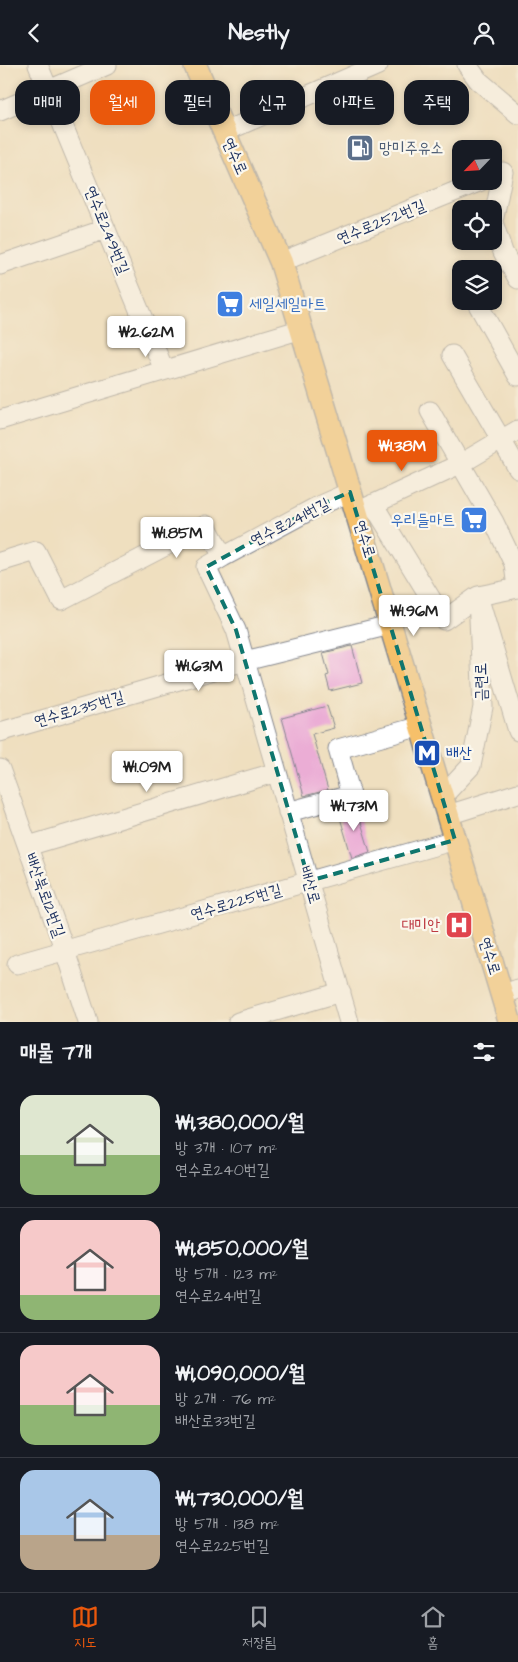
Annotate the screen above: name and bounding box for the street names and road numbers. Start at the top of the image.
street label: 연수로 [217,134,253,178]
street label: 연수로249번길 [79,183,135,278]
street label: 연수로252번길 [333,194,429,250]
street label: 연수로241번길 [246,493,334,551]
street label: 연수로 [349,517,381,561]
street label: 금련로 [470,662,492,702]
street label: 연수로235번길 [31,686,127,732]
street label: 배산북로12번길 [20,850,71,940]
street label: 배산로 [294,863,326,907]
street label: 연수로225번길 [188,878,284,926]
street label: 연수로 [474,934,506,978]

